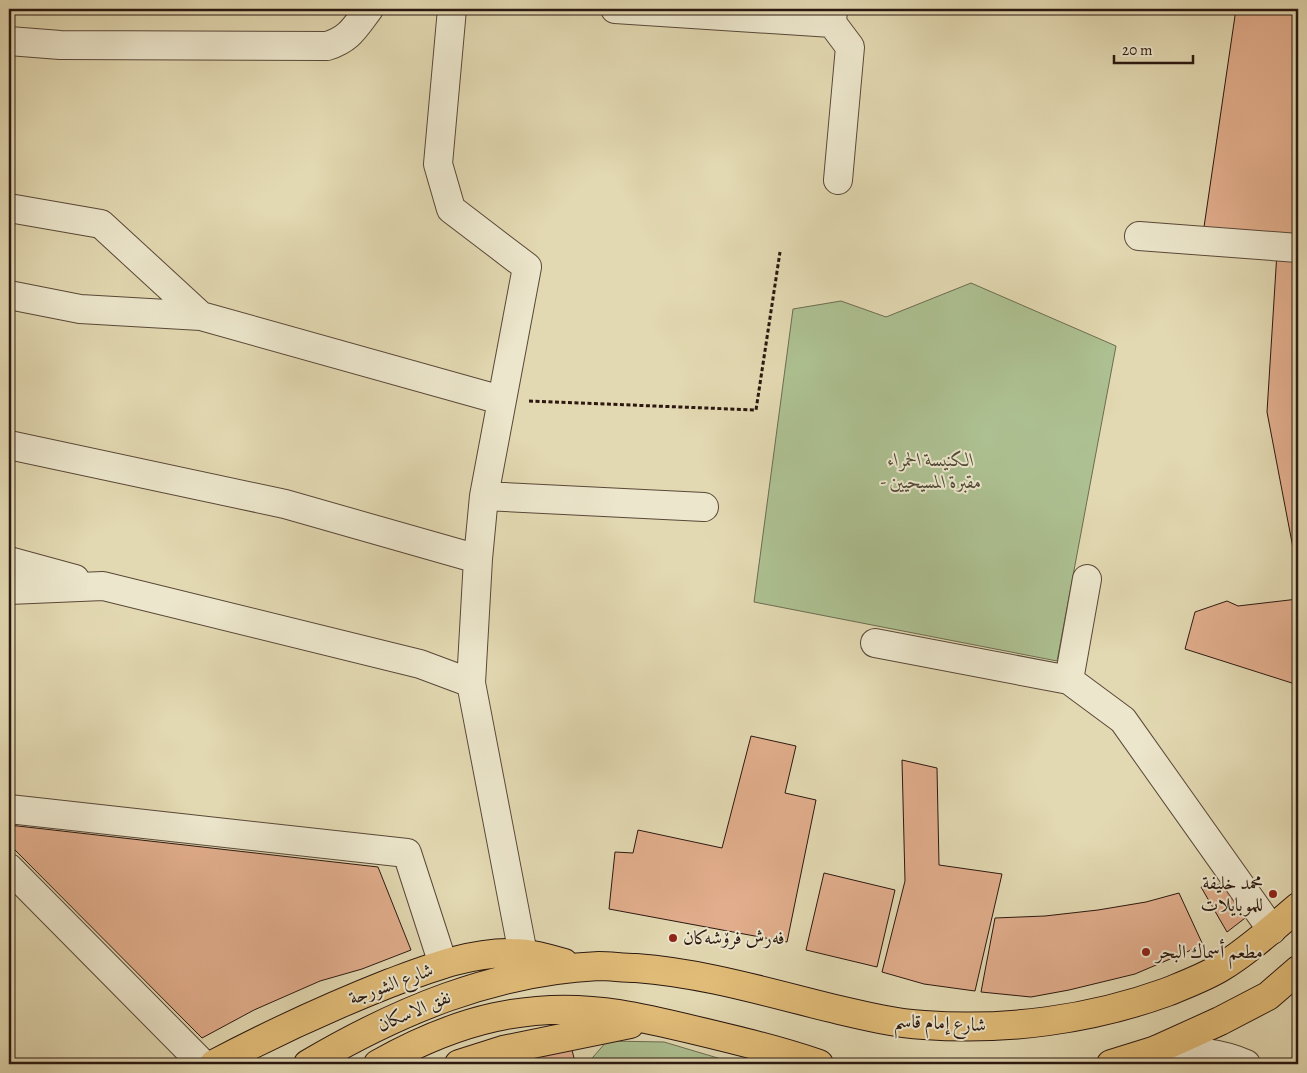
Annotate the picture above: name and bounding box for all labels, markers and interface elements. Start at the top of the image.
scale bar [1114,32,1193,64]
text: 20 m [1122,40,1153,60]
park label: الكنيسة الحمراء - مقبرة المسيحيين [880,447,982,495]
place label: محمد خليفة للموبايلات [1200,870,1263,918]
marker: محمد خليفة للموبايلات [1267,888,1279,900]
place label: فەرش فرۆشەکان [683,925,785,951]
marker: فەرش فرۆشەکان [667,932,679,944]
place label: مطعم أسماك البحر [1154,939,1263,970]
marker: مطعم أسماك البحر [1140,946,1152,958]
street label: شارع الشورجة [345,957,437,1013]
street label: نفق الاسكان [373,984,455,1038]
street label: شارع إمام قاسم [893,1008,987,1044]

